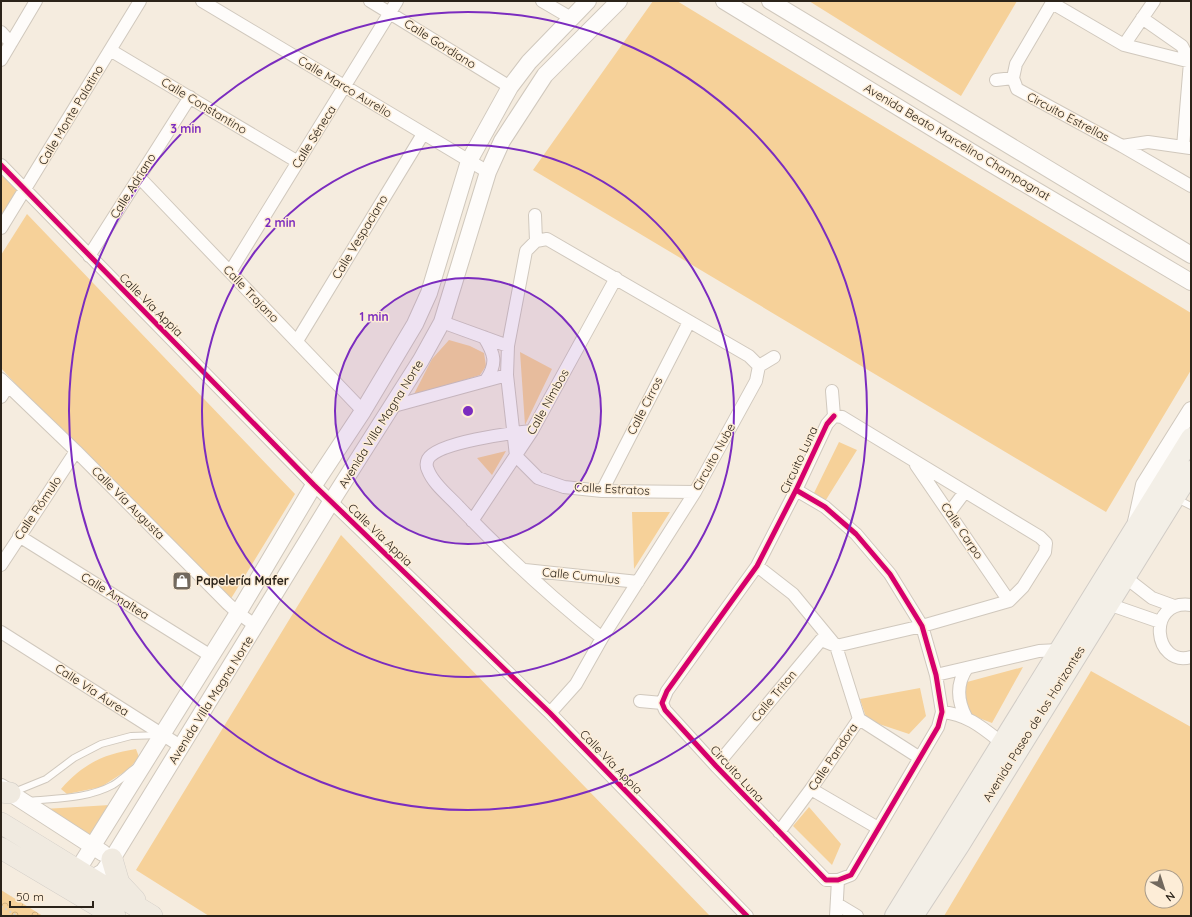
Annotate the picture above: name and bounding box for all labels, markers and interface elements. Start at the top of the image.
street label: Calle Gordiano [402,16,479,72]
street label: Calle Marco Aurelio [296,53,395,121]
street label: Calle Monte Palatino [35,62,106,167]
street label: Calle Constantino [159,74,250,137]
street label: Avenida Beato Marcelino Champagnat [861,80,1053,203]
street label: Circuito Estrellas [1025,89,1112,145]
street label: Calle Séneca [288,103,339,171]
text: 3 min [171,121,201,136]
street label: Calle Adriano [107,150,159,221]
street label: Calle Vespaciano [329,192,391,282]
text: 2 min [264,215,296,230]
street label: Calle Trajano [220,262,282,325]
street label: Calle Vía Appia [116,270,186,340]
text: 1 min [359,309,389,324]
street label: Avenida Villa Magna Norte [335,357,426,490]
street label: Calle Nimbos [523,366,572,437]
street label: Calle Cirros [624,374,666,437]
centre of rings [461,404,475,418]
street label: Circuito Nube [689,420,738,493]
street label: Circuito Luna [776,424,821,496]
street label: Calle Vía Augusta [89,463,168,542]
street label: Calle Rómulo [11,473,64,542]
street label: Calle Estratos [574,479,651,498]
street label: Calle Vía Appia [345,500,416,569]
street label: Calle Carpo [938,500,987,562]
street label: Calle Cumulus [541,564,621,587]
street label: Calle Amaltea [78,569,152,622]
shop icon: Papelería Mafer [171,570,193,592]
place label: Papelería Mafer [196,573,289,588]
street label: Avenida Villa Magna Norte [165,633,256,766]
street label: Avenida Paseo de los Horizontes [979,643,1088,804]
street label: Calle Vía Áurea [53,660,132,719]
street label: Calle Triton [748,667,799,724]
street label: Calle Pandora [805,720,861,793]
street label: Calle Vía Appia [577,726,646,797]
street label: Circuito Luna [707,742,768,805]
north arrow [1144,869,1184,909]
scale bar [10,883,93,909]
text: 50 m [16,889,44,904]
text: N [1163,889,1178,905]

